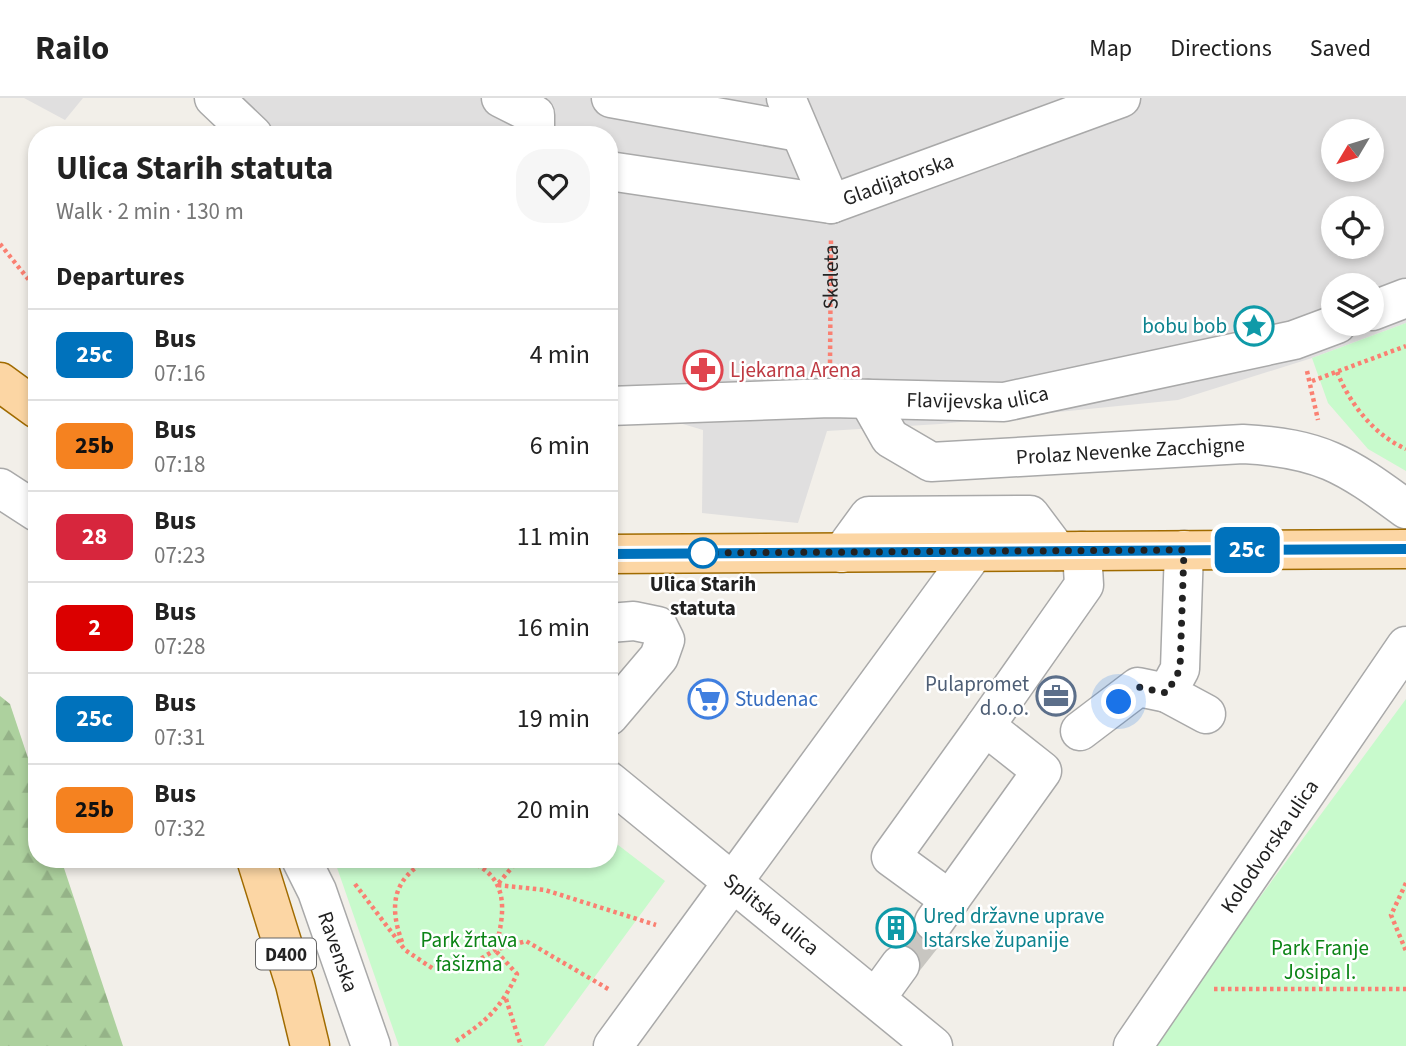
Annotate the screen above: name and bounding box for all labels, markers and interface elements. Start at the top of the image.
text: Railo [35,25,109,72]
text: Map [1089,31,1132,66]
text: Directions [1170,31,1272,66]
text: Saved [1310,31,1371,66]
north arrow [1321,119,1384,182]
map controls [1321,119,1384,336]
text: Ulica Starih statuta [56,145,334,192]
street label: Gladijatorska [838,145,958,213]
button: heart [516,149,590,223]
text: Walk · 2 min · 130 m [56,195,244,228]
button: locate [1321,196,1384,259]
street label: Skaleta [815,244,846,310]
text: Departures [56,258,184,295]
button: layers [1321,273,1384,336]
place icon: bobu bob [1233,305,1275,347]
place label: bobu bob [1142,311,1227,341]
text: Bus [154,320,196,357]
text: 4 min [530,336,590,373]
text: 25c [76,337,113,372]
pharmacy icon: Ljekarna Arena [682,349,724,391]
place label: Ljekarna Arena [730,355,861,385]
text: 07:16 [154,357,205,390]
street label: Flavijevska ulica [906,378,1051,417]
text: Bus [154,411,196,448]
text: 6 min [530,427,590,464]
text: 25b [75,428,114,463]
street label: Prolaz Nevenke Zacchigne [1015,429,1246,472]
text: 07:18 [154,448,205,481]
text: Bus [154,502,196,539]
text: 11 min [517,518,590,555]
text: 28 [82,519,107,554]
line badge: 25c [1207,527,1287,573]
text: 25c [1229,532,1265,567]
marker: Ulica Starih statuta [688,538,718,568]
text: 07:23 [154,539,205,572]
place label: Ulica Starih statuta [650,569,756,623]
text: Bus [154,593,196,630]
text: 16 min [517,609,590,646]
text: 2 [88,610,101,645]
text: 07:28 [154,630,205,663]
place label: Pulapromet d.o.o. [925,669,1029,723]
office icon: Pulapromet d.o.o. [1035,675,1077,717]
supermarket icon: Studenac [687,678,729,720]
text: Bus [154,684,196,721]
place label: Studenac [735,684,818,714]
your location [1101,684,1136,719]
text: 19 min [517,700,590,737]
text: 25c [76,701,113,736]
text: 07:31 [154,721,205,754]
street label: Kolodvorska ulica [1213,773,1326,919]
text: Bus [154,775,196,812]
text: 20 min [517,791,590,828]
text: 25b [75,792,114,827]
text: 07:32 [154,812,205,845]
street label: Splitska ulica [717,866,826,962]
place label: Ured državne uprave Istarske županije [923,901,1104,955]
street label: Ravenska [310,907,366,996]
building icon: Ured državne uprave Istarske županije [875,907,917,949]
park label: Park žrtava fašizma [421,925,517,979]
park label: Park Franje Josipa I. [1271,933,1369,987]
road number: D400 [256,939,316,970]

